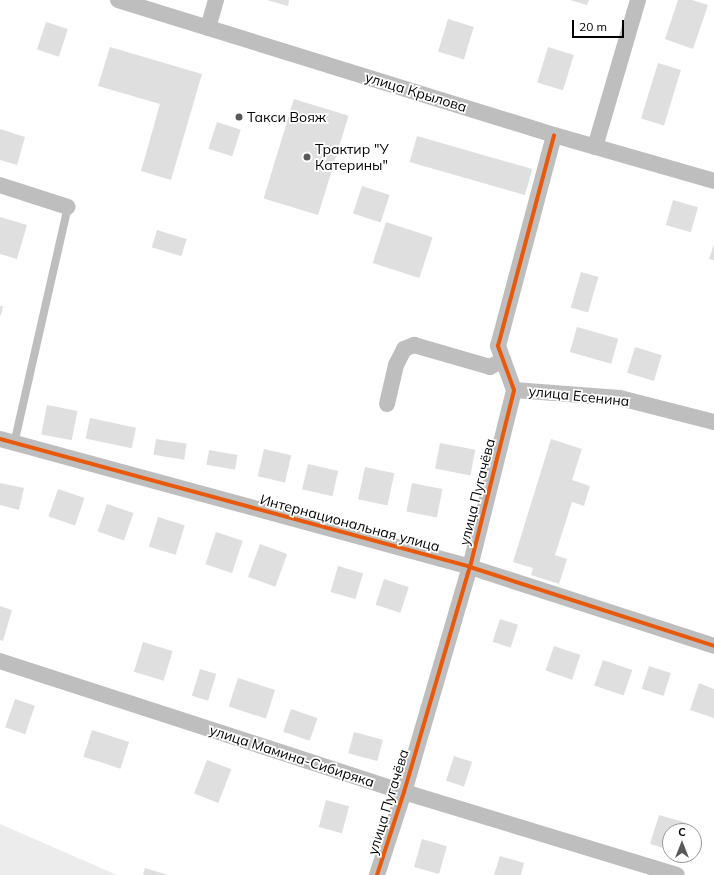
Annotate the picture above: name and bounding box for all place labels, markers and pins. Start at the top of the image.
place label: Такси Вояж [247,109,326,125]
marker: Такси Вояж [234,112,244,122]
place label: Трактир "У Катерины" [315,141,389,174]
marker: Трактир "У Катерины" [302,152,312,162]

